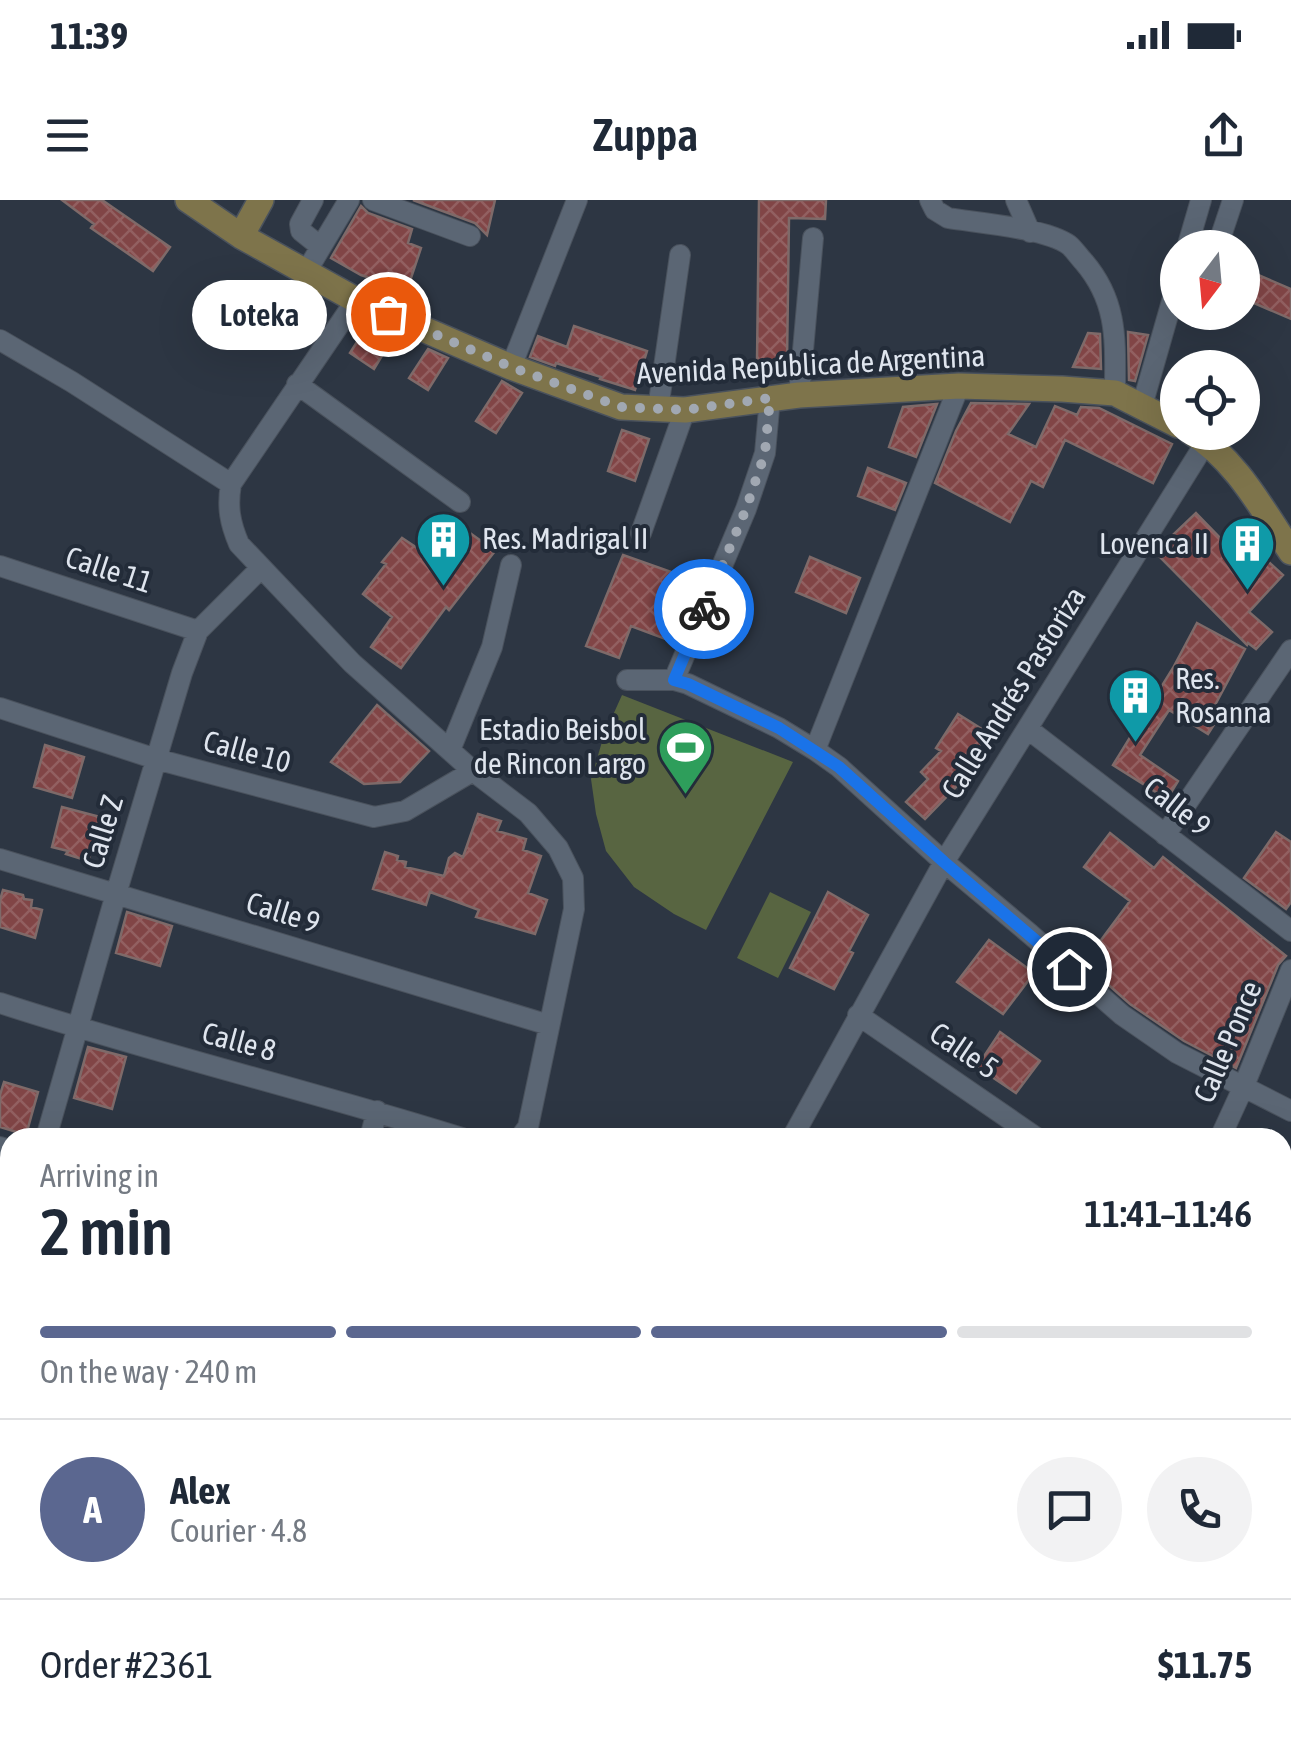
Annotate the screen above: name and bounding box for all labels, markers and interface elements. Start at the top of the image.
text: 11:39 [50,14,128,57]
icon: menu [40,108,95,163]
icon: share [1196,108,1251,163]
text: Zuppa [593,109,698,161]
north arrow [1160,230,1260,330]
map controls [1160,230,1260,450]
pin [346,272,431,357]
callout: Loteka [193,279,328,349]
icon: bag [361,287,416,342]
text: Loteka [220,296,299,333]
street label: Avenida República de Argentina [636,338,986,390]
button: locate [1160,350,1260,450]
building icon: Res. Madrigal II [413,509,473,588]
building icon: Lovenca II [1218,514,1278,593]
place label: Res. Madrigal II [482,521,648,555]
place label: Lovenca II [1099,526,1209,560]
street label: Calle 11 [62,539,157,599]
courier [654,559,754,659]
street label: Calle Andrés Pastoriza [934,580,1092,805]
icon: bike [677,582,732,637]
place label: Res. Rosanna [1175,661,1272,729]
building icon: Res. Rosanna [1106,666,1166,745]
place label: Estadio Beisbol de Rincon Largo [474,712,646,780]
sports icon: Estadio Beisbol de Rincon Largo [655,717,715,796]
street label: Calle 10 [200,723,295,779]
street label: Calle 9 [1138,770,1218,843]
street label: Calle Z [75,791,129,872]
street label: Calle 9 [243,885,324,939]
pin [1027,927,1112,1012]
icon: home [1042,942,1097,997]
street label: Calle Ponce [1186,976,1268,1107]
street label: Calle 8 [199,1015,280,1067]
street label: Calle 5 [924,1015,1005,1085]
text: Arriving in [40,1157,159,1194]
text: 11:41–11:46 [1084,1192,1252,1235]
text: 2 min [40,1194,173,1269]
text: On the way · 240 m [40,1353,257,1390]
button: chat [1017,1457,1122,1562]
button: phone [1147,1457,1252,1562]
text: Alex [170,1469,231,1512]
text: A [83,1488,102,1531]
text: Courier · 4.8 [170,1512,307,1549]
text: Order #2361 [40,1643,213,1686]
text: $11.75 [1158,1643,1252,1686]

